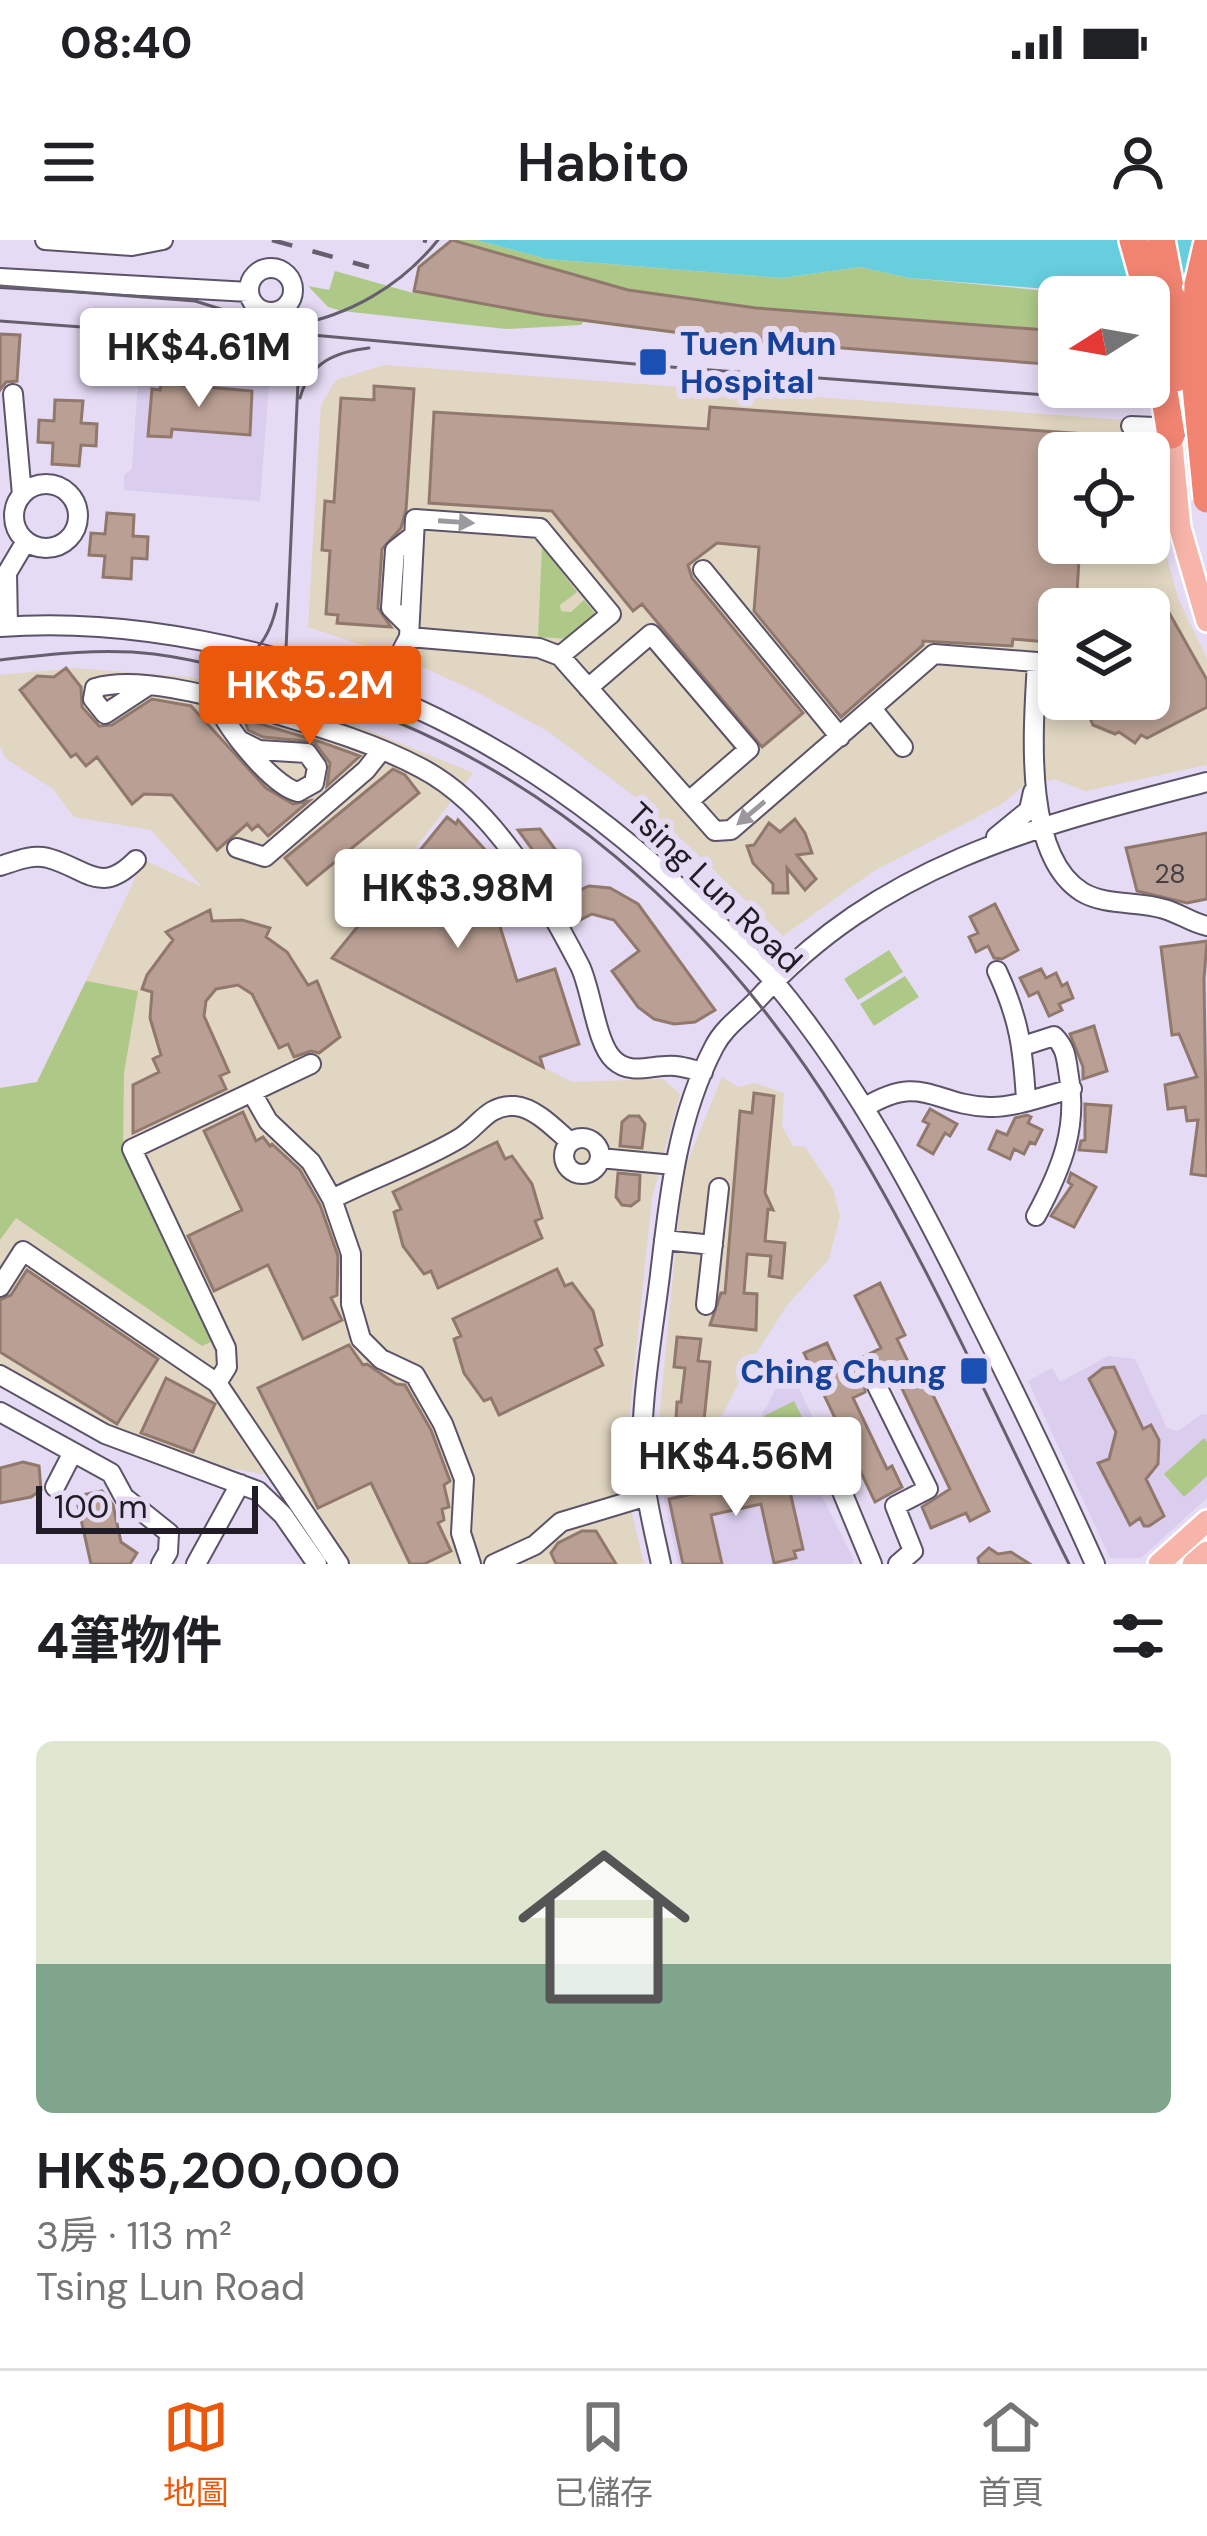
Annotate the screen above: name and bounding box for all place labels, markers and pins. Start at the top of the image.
pin: HK$4.61M [75,308,323,410]
place label: Tuen Mun Hospital [680,322,836,403]
marker: Tuen Mun Hospital [637,346,669,378]
pin: HK$5.2M [199,646,421,748]
pin: HK$3.98M [334,849,582,951]
place label: Ching Chung [740,1350,947,1393]
marker: Ching Chung [958,1355,990,1387]
pin: HK$4.56M [612,1417,860,1519]

